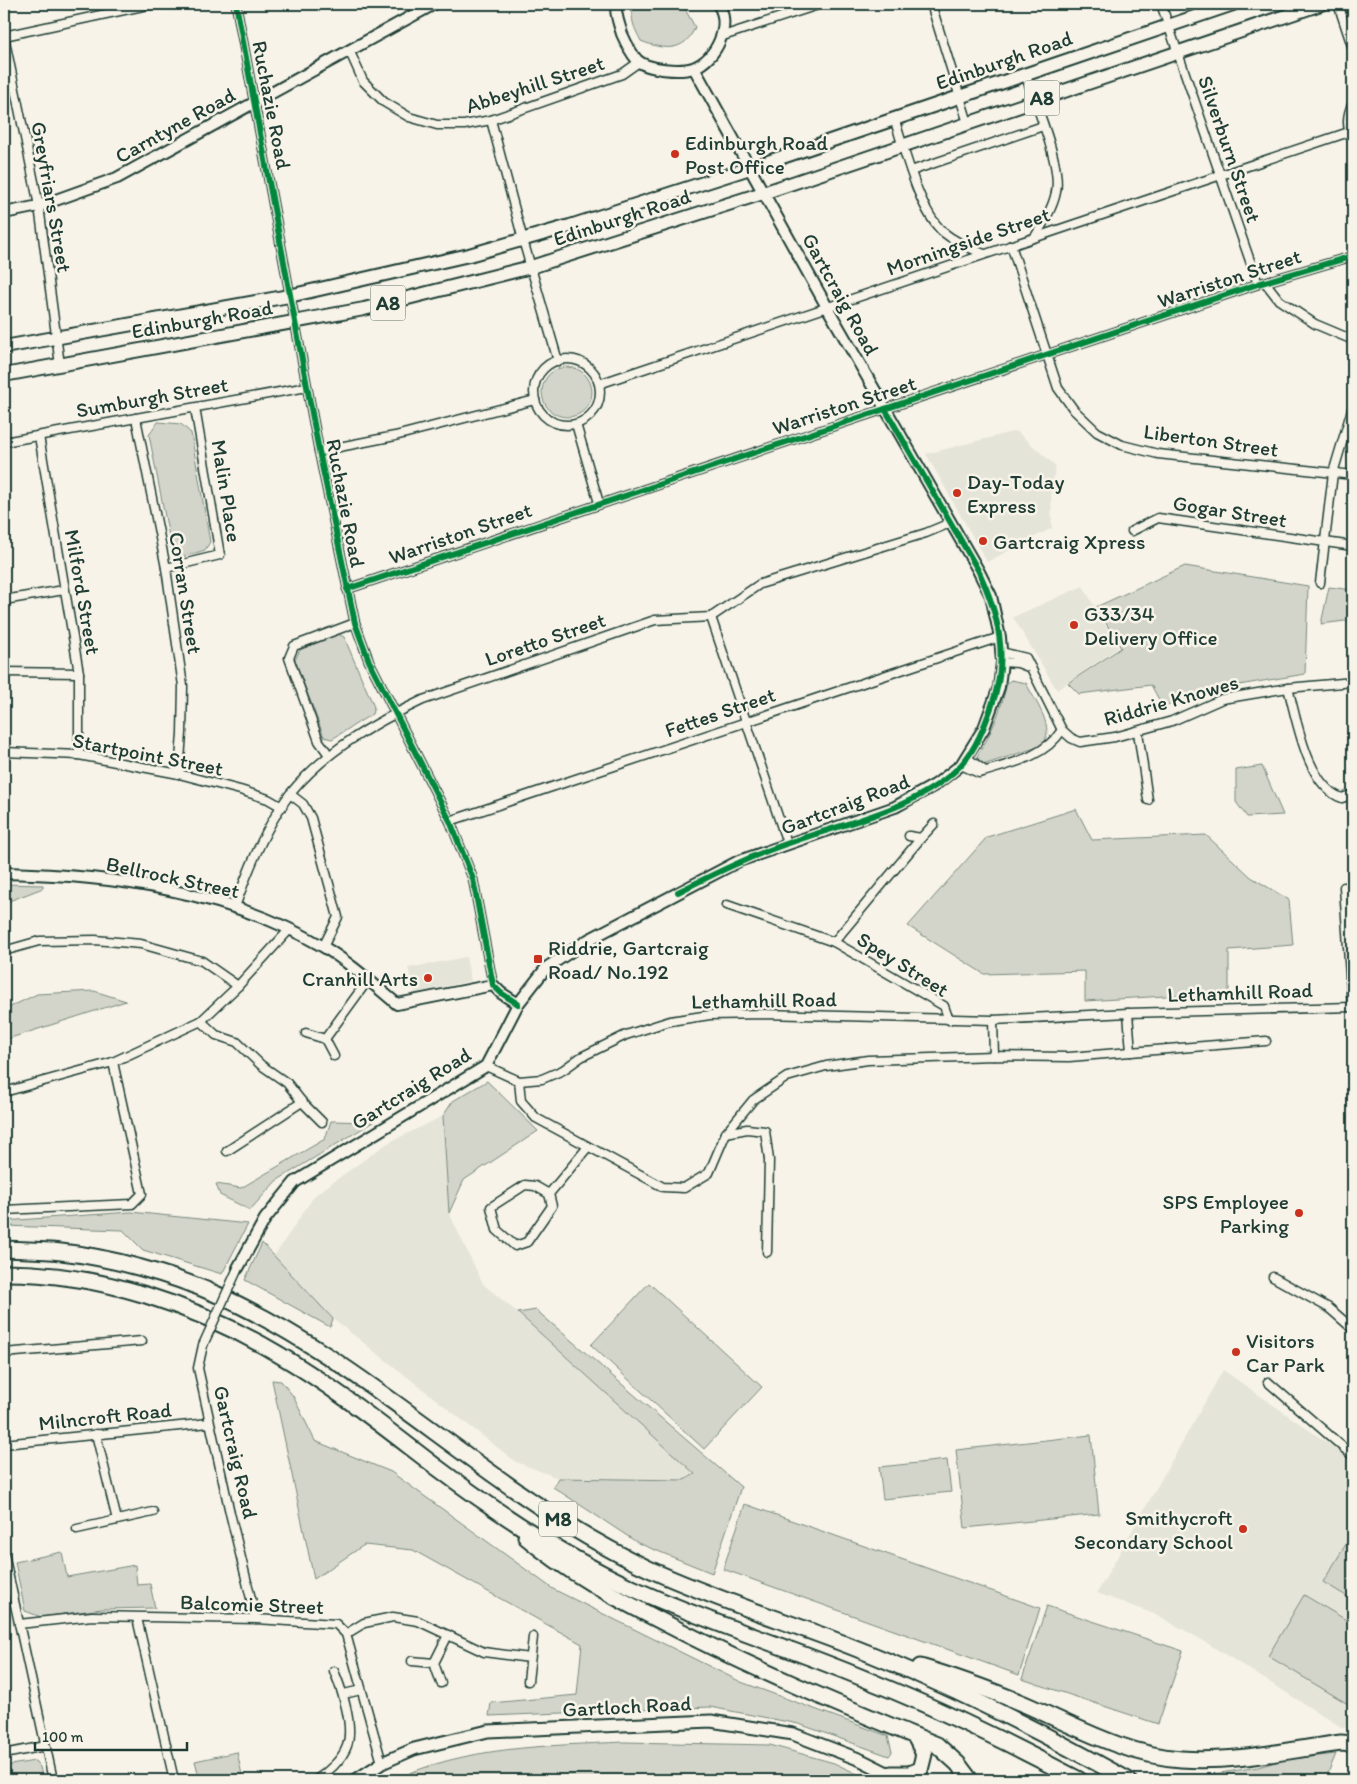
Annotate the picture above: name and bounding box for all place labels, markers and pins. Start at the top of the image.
place label: Edinburgh Road Post Office [685,130,828,179]
marker: Edinburgh Road Post Office [669,148,681,160]
place label: Day-Today Express [967,469,1065,518]
marker: Day-Today Express [951,487,963,499]
place label: Gartcraig Xpress [993,529,1146,554]
marker: Gartcraig Xpress [977,535,989,547]
place label: G33/34 Delivery Office [1084,601,1217,650]
marker: G33/34 Delivery Office [1068,619,1080,631]
place label: Riddrie, Gartcraig Road/ No.192 [548,935,709,984]
marker: Riddrie, Gartcraig Road/ No.192 [532,953,544,965]
place label: Cranhill Arts [302,966,418,991]
marker: Cranhill Arts [422,972,434,984]
place label: SPS Employee Parking [1162,1189,1289,1238]
marker: SPS Employee Parking [1293,1207,1305,1219]
place label: Visitors Car Park [1246,1328,1325,1377]
marker: Visitors Car Park [1230,1346,1242,1358]
place label: Smithycroft Secondary School [1074,1505,1233,1554]
marker: Smithycroft Secondary School [1237,1523,1249,1535]

